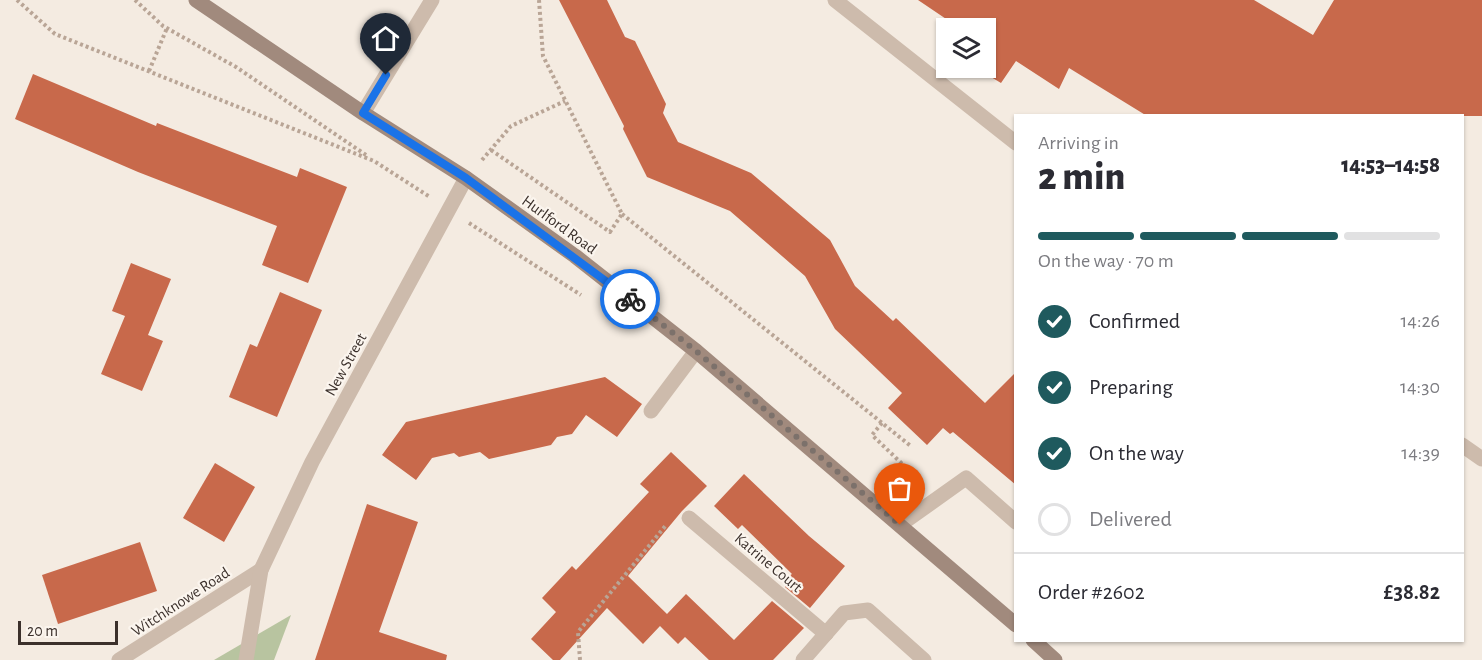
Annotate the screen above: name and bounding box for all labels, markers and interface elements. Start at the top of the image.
pin [360,13,411,75]
map controls [936,18,996,78]
button: layers [936,18,996,78]
icon: home [369,22,402,55]
text: Arriving in [1038,133,1119,153]
text: 14:53–14:58 [1341,154,1440,176]
text: 2 min [1038,158,1125,197]
street label: Hurlford Road [519,192,600,257]
text: On the way · 70 m [1038,251,1174,271]
courier [600,269,660,329]
icon: bike [614,283,647,316]
icon: check [1038,305,1071,338]
text: Confirmed [1089,310,1180,332]
text: 14:26 [1400,311,1440,331]
street label: New Street [322,330,370,399]
icon: check [1038,371,1071,404]
text: Preparing [1089,376,1173,398]
text: 14:30 [1400,377,1440,397]
icon: check [1038,437,1071,470]
text: On the way [1089,442,1184,464]
text: 14:39 [1401,443,1440,463]
pin [874,463,925,525]
icon: bag [883,472,916,505]
text: Delivered [1089,508,1172,530]
street label: Katrine Court [732,530,805,595]
street label: Witchknowe Road [129,564,232,639]
text: Order #2602 [1038,581,1145,603]
text: £38.82 [1384,581,1440,603]
scale bar [18,618,118,646]
text: 20 m [27,623,58,639]

